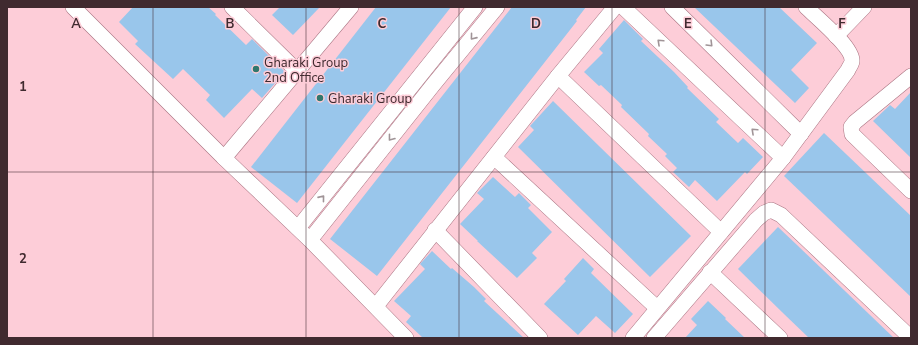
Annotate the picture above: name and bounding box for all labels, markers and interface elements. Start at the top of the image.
text: A [71,15,81,33]
text: B [226,15,235,33]
text: C [378,15,387,33]
text: D [531,15,541,33]
text: E [684,15,692,33]
text: F [838,15,846,33]
one-way arrow [470,33,477,40]
one-way arrow [657,39,665,47]
one-way arrow [705,39,713,47]
place label: Gharaki Group 2nd Office [264,54,348,87]
marker: Gharaki Group 2nd Office [251,64,261,74]
text: 1 [19,78,27,96]
place label: Gharaki Group [328,90,412,108]
marker: Gharaki Group [315,93,325,103]
one-way arrow [752,129,759,136]
one-way arrow [389,134,396,141]
one-way arrow [318,195,325,202]
text: 2 [19,250,27,268]

